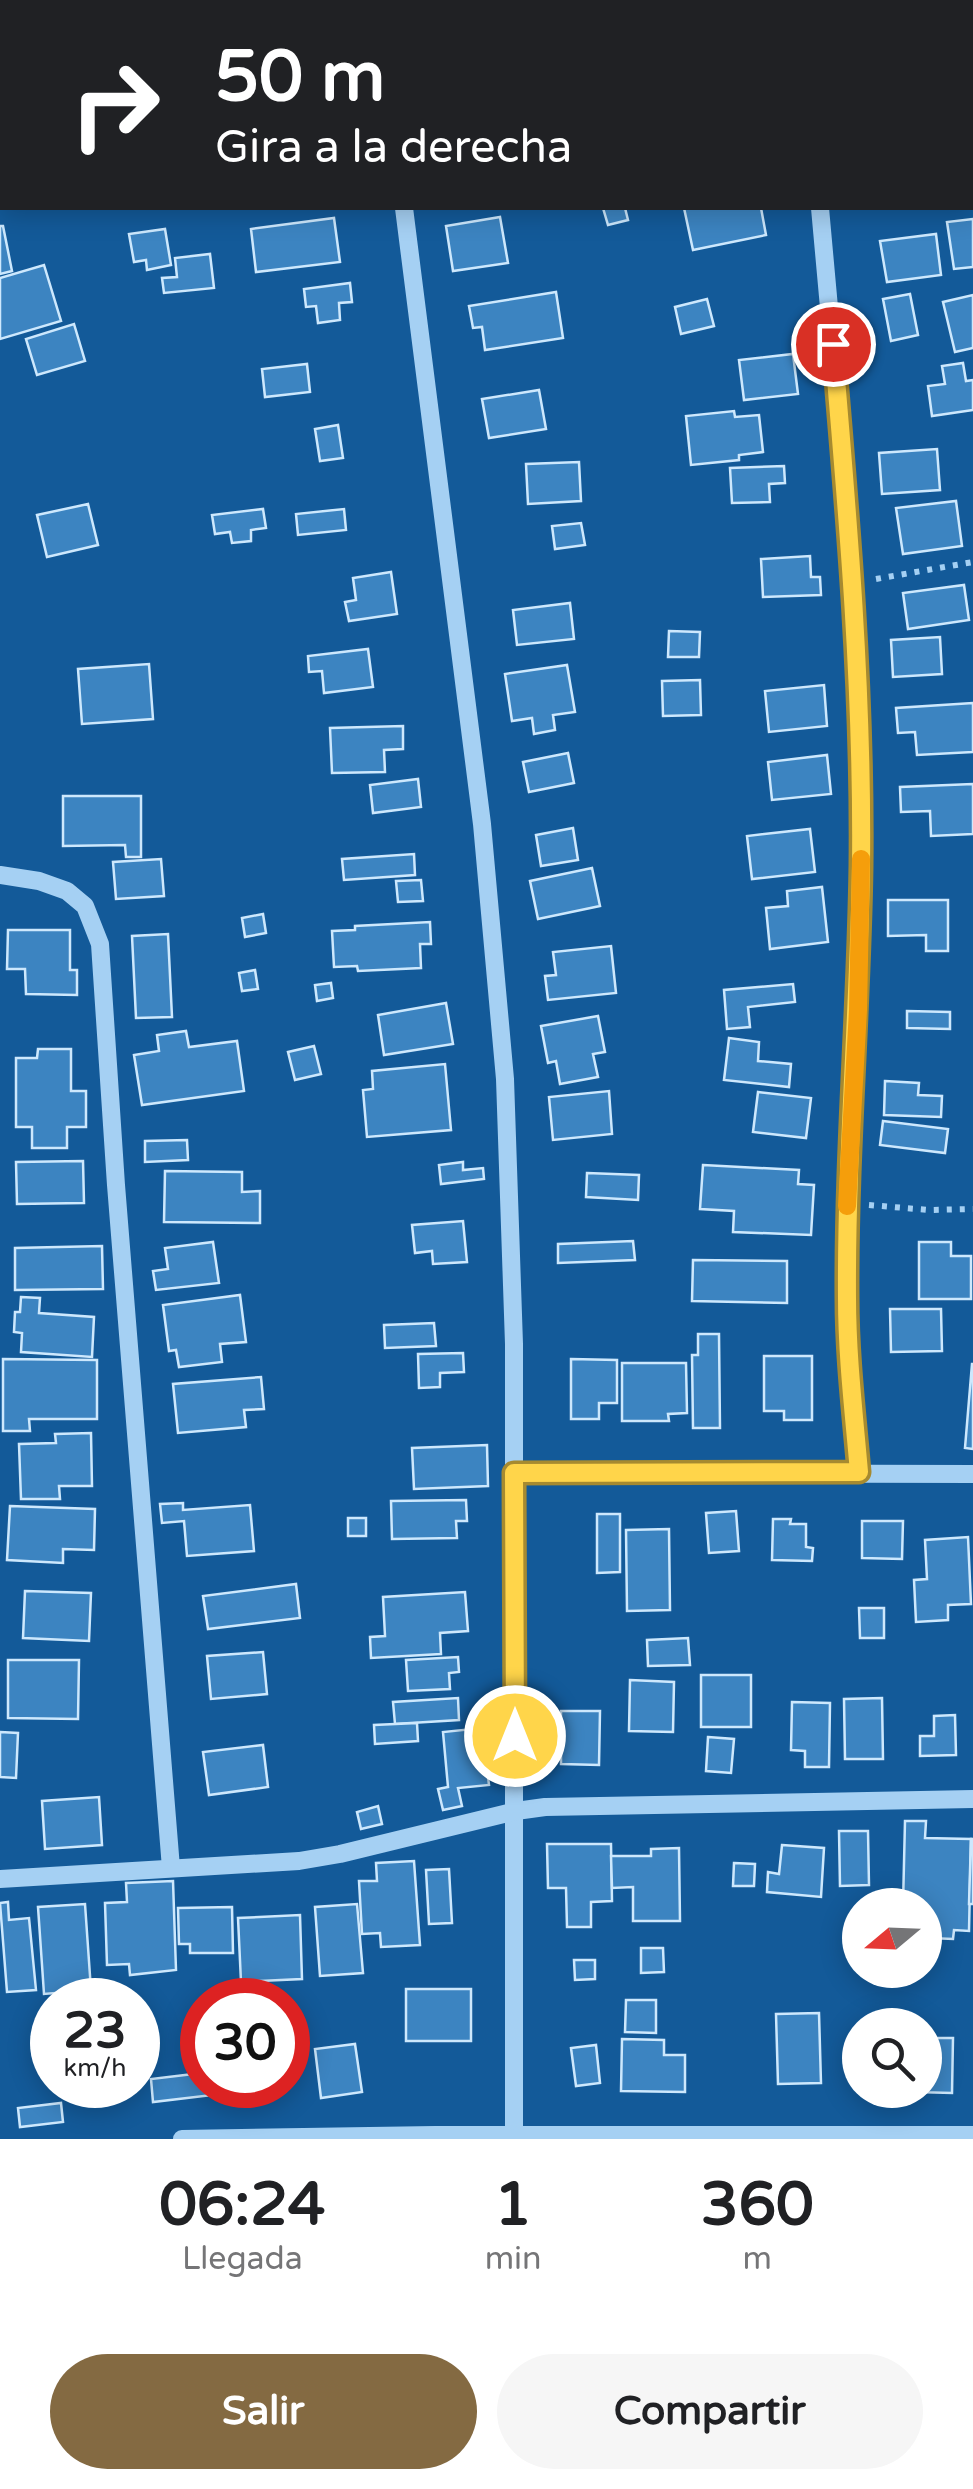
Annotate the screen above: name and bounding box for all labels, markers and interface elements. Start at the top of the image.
text: 50 m [215,36,385,120]
icon: right [50,40,180,170]
text: Gira a la derecha [215,121,572,175]
pin [791,302,876,387]
icon: arrive [806,317,861,372]
position arrow [463,1684,567,1788]
north arrow [842,1888,942,1988]
map controls [842,1888,942,2108]
speed limit sign: 30 [180,1978,310,2108]
text: 23 [64,2001,126,2061]
button: search [842,2008,942,2108]
text: km/h [64,2053,126,2083]
text: 06:24 [159,2169,326,2241]
text: 1 [494,2169,532,2241]
text: 360 [701,2169,814,2241]
text: Llegada [182,2240,303,2278]
text: min [485,2240,542,2278]
text: m [743,2240,772,2278]
button: Salir [50,2354,477,2469]
button: Compartir [497,2354,923,2469]

